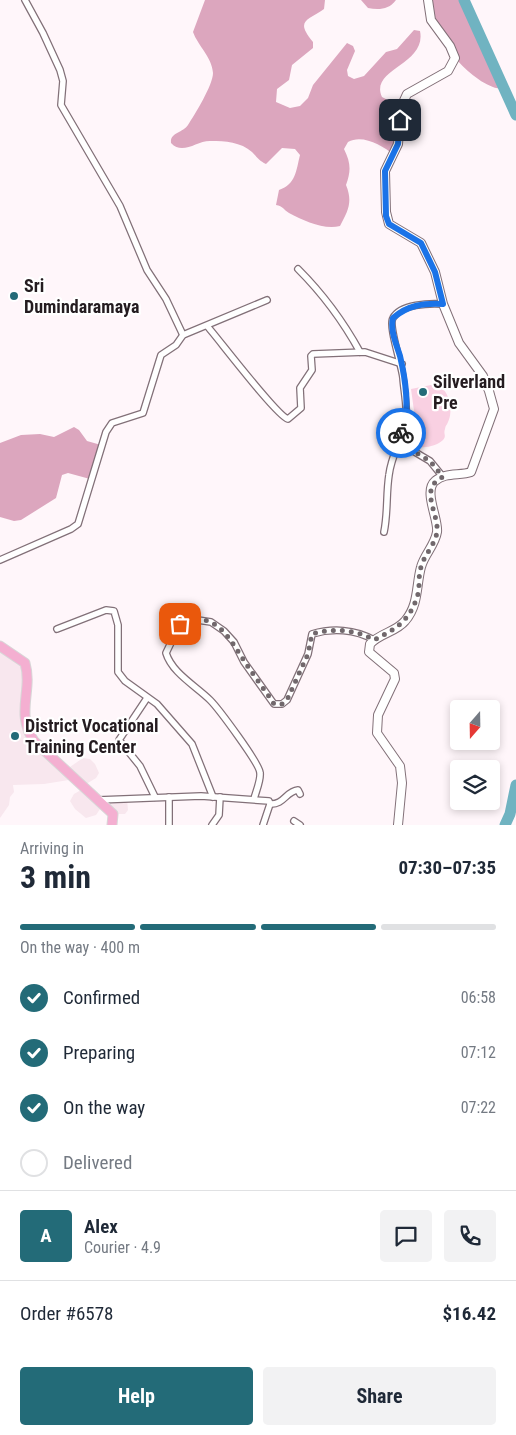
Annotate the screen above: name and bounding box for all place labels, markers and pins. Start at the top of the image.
pin [379,99,421,141]
place label: Sri Dumindaramaya [24,275,139,317]
marker: Sri Dumindaramaya [8,290,20,302]
place label: Silverland Pre [433,371,505,413]
marker: Silverland Pre [417,386,429,398]
pin [159,603,201,645]
place label: District Vocational Training Center [25,715,158,757]
marker: District Vocational Training Center [9,730,21,742]

